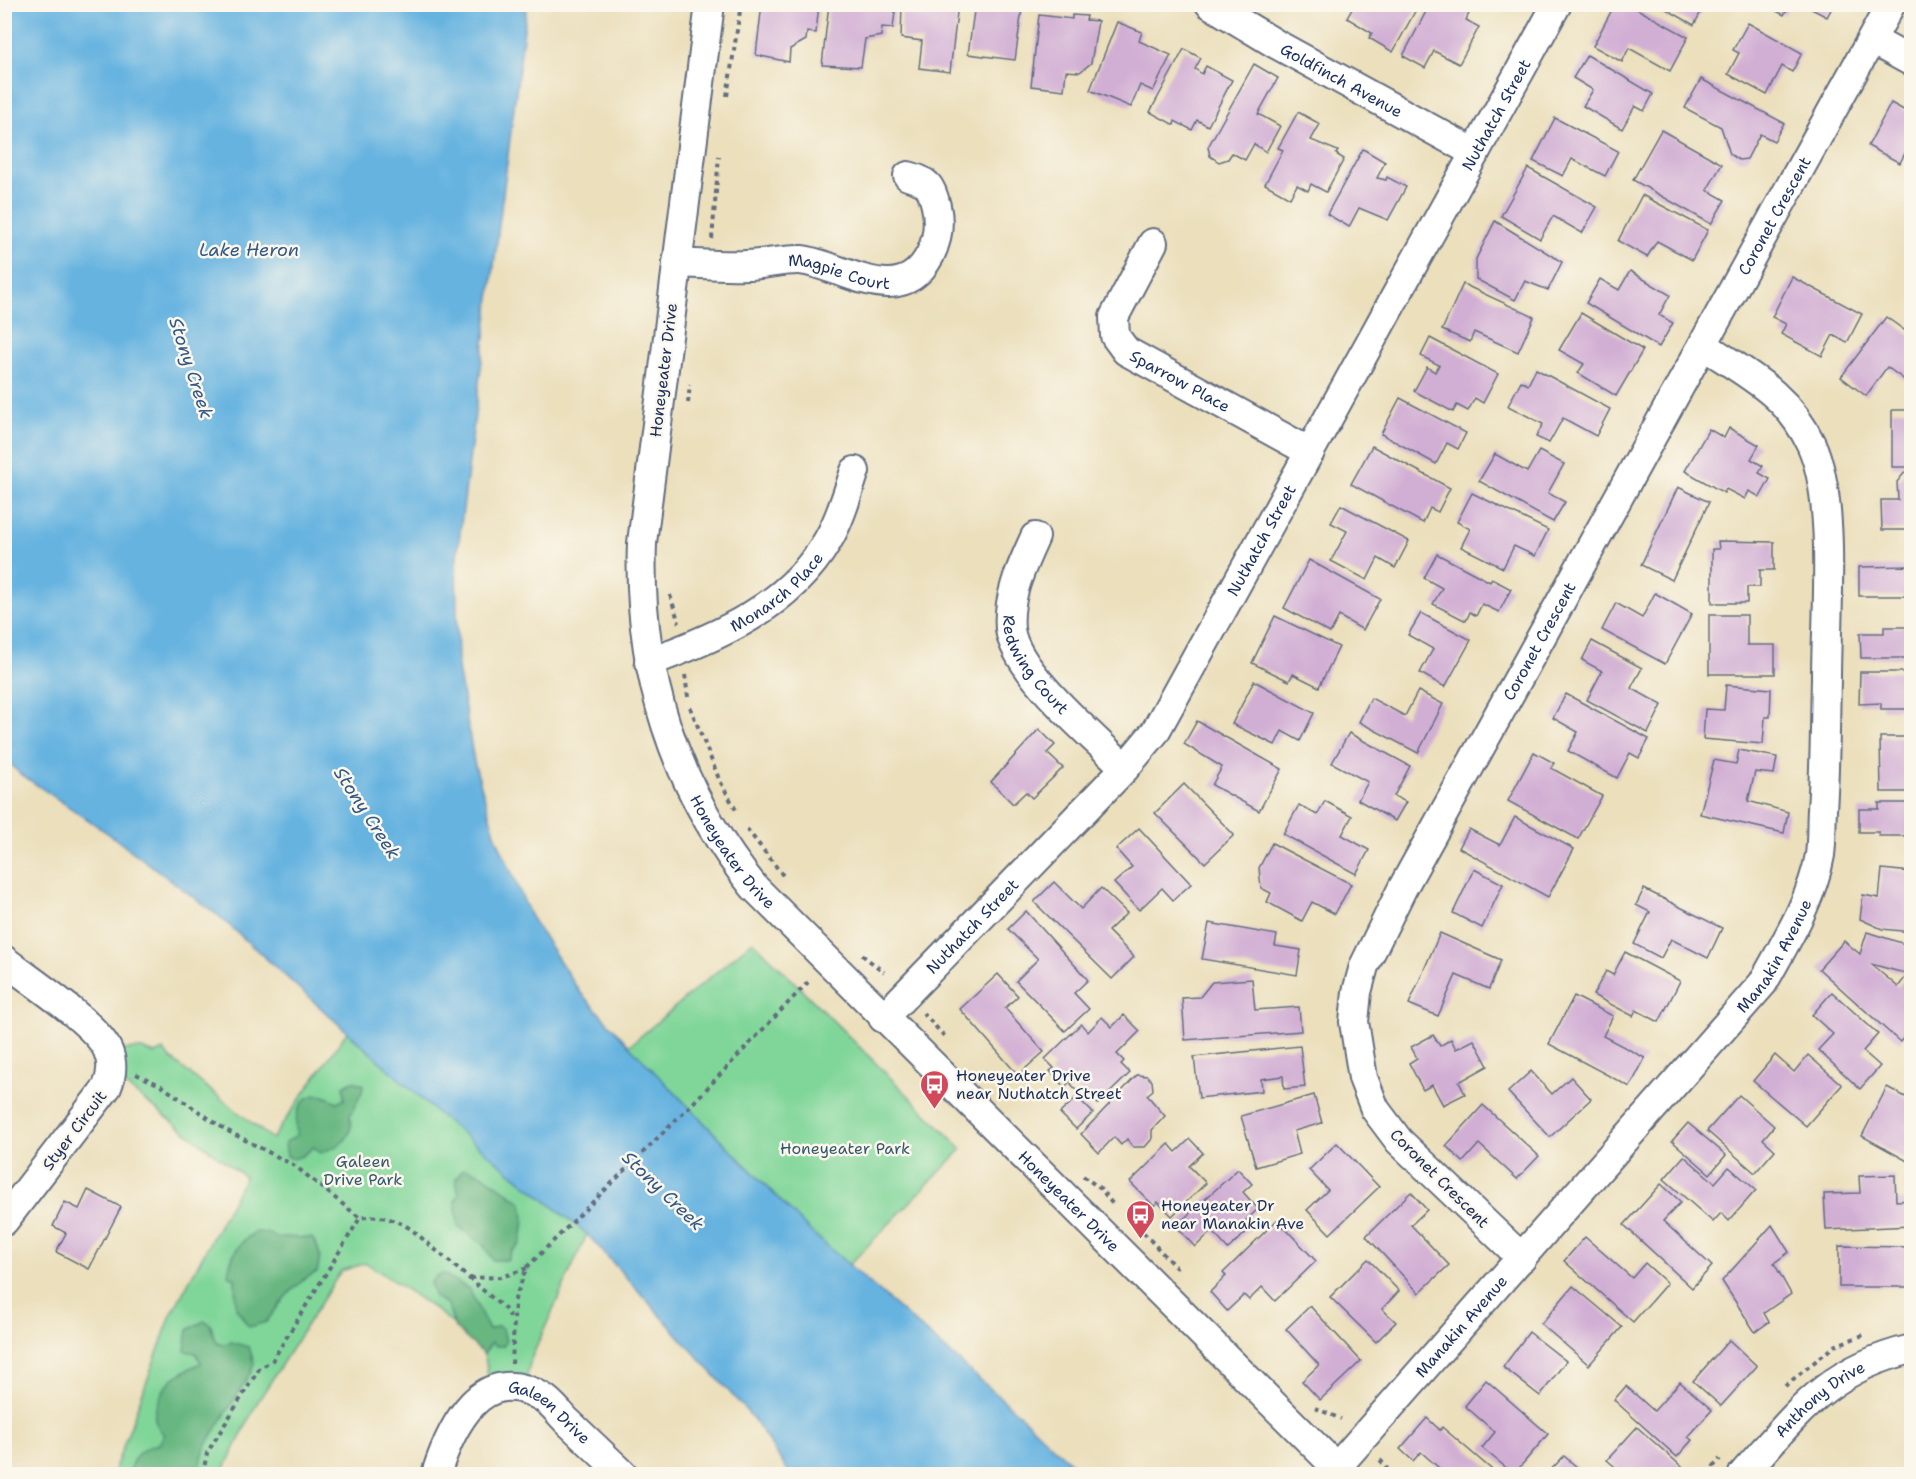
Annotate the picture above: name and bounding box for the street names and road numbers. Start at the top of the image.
street label: Goldfinch Avenue [1277,38,1406,122]
street label: Nuthatch Street [1457,55,1536,174]
street label: Coronet Crescent [1733,153,1816,279]
street label: Magpie Court [788,250,890,294]
street label: Honeyeater Drive [645,302,682,438]
street label: Sparrow Place [1126,345,1234,417]
street label: Nuthatch Street [1222,481,1301,600]
street label: Monarch Place [726,548,828,637]
street label: Coronet Crescent [1498,578,1581,704]
street label: Redwing Court [999,615,1073,719]
street label: Honeyeater Drive [685,791,780,913]
street label: Nuthatch Street [922,874,1023,978]
street label: Manakin Avenue [1732,896,1816,1017]
street label: Styer Circuit [37,1086,111,1175]
street label: Coronet Crescent [1385,1124,1494,1233]
street label: Honeyeater Drive [1013,1146,1124,1257]
street label: Manakin Avenue [1410,1271,1512,1382]
street label: Anthony Drive [1770,1356,1868,1442]
street label: Galeen Drive [507,1376,595,1449]

